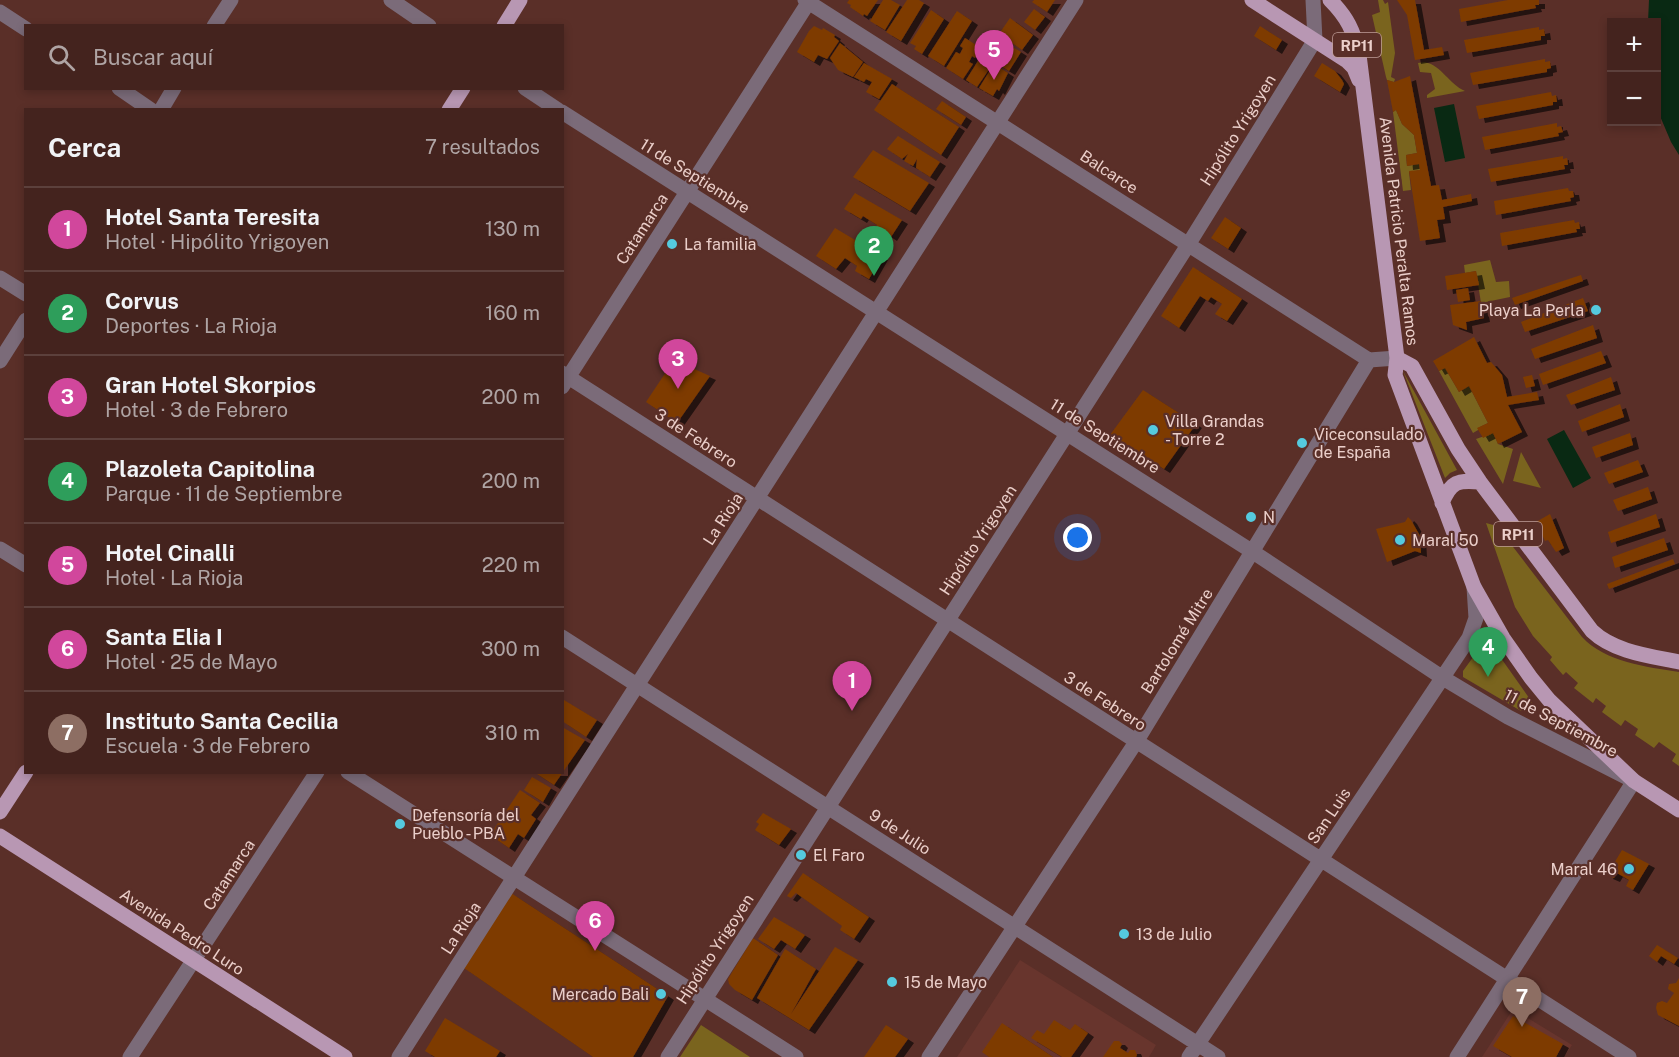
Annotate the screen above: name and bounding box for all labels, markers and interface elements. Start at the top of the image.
map controls [1607,18,1661,126]
button: + [1607,18,1661,72]
search box [24,24,564,90]
pin: 5 [974,31,1014,80]
road number: RP11 [1333,33,1381,57]
icon: search [45,41,78,74]
text: Buscar aquí [93,44,213,70]
street label: Hipólito Yrigoyen [1196,71,1280,189]
button: − [1607,72,1661,126]
street label: Avenida Patricio Peralta Ramos [1376,115,1422,347]
text: Cerca [48,132,121,163]
text: 7 resultados [425,135,540,159]
street label: 11 de Septiembre [637,135,753,217]
street label: Balcarce [1076,146,1142,198]
street label: Catamarca [612,190,672,268]
text: Hotel Santa Teresita [105,204,320,230]
text: 1 [63,217,72,241]
text: 130 m [485,217,540,241]
pin: 2 [854,226,894,276]
text: Hotel · Hipólito Yrigoyen [105,230,329,254]
place label: La familia [684,235,756,254]
marker: La familia [665,237,679,251]
text: Corvus [105,288,179,314]
text: 2 [61,301,74,325]
text: 160 m [485,301,540,325]
place label: Playa La Perla [1479,301,1584,320]
marker: Playa La Perla [1589,303,1603,317]
text: Deportes · La Rioja [105,314,277,338]
pin: 3 [658,340,698,389]
text: Gran Hotel Skorpios [105,372,316,398]
text: 3 [61,385,74,409]
text: 200 m [482,385,540,409]
street label: 11 de Septiembre [1047,395,1163,477]
text: Hotel · 3 de Febrero [105,398,288,422]
street label: 3 de Febrero [651,404,741,472]
place label: Villa Grandas - Torre 2 [1165,412,1264,449]
marker: Villa Grandas - Torre 2 [1146,423,1160,437]
place label: Viceconsulado de España [1314,425,1423,462]
marker: Viceconsulado de España [1295,436,1309,450]
text: Plazoleta Capitolina [105,456,315,482]
text: 4 [61,469,74,493]
text: 200 m [482,469,540,493]
street label: Hipólito Yrigoyen [935,481,1021,599]
text: Parque · 11 de Septiembre [105,482,342,506]
street label: La Rioja [699,489,747,549]
place label: N [1263,508,1275,527]
marker: N [1244,510,1258,524]
road number: RP11 [1494,522,1542,546]
your location [1063,523,1092,552]
place label: Maral 50 [1412,531,1479,550]
marker: Maral 50 [1393,533,1407,547]
text: Hotel Cinalli [105,540,235,566]
text: 5 [61,553,74,577]
text: 220 m [482,553,540,577]
text: Hotel · La Rioja [105,566,243,590]
street label: Bartolomé Mitre [1137,585,1217,697]
text: Santa Elia I [105,624,223,650]
pin: 4 [1468,628,1508,677]
text: 6 [61,637,74,661]
text: 300 m [481,637,540,661]
text: Hotel · 25 de Mayo [105,650,278,674]
pin: 1 [832,662,872,711]
street label: 3 de Febrero [1060,667,1150,735]
street label: 11 de Septiembre [1501,685,1621,761]
text: Instituto Santa Cecilia [105,708,338,734]
text: 7 [61,721,74,745]
text: 310 m [485,721,540,745]
text: Escuela · 3 de Febrero [105,734,310,758]
street label: San Luis [1303,784,1355,848]
street label: 9 de Julio [866,805,934,859]
place label: Defensoría del Pueblo - PBA [412,806,520,843]
marker: Defensoría del Pueblo - PBA [393,817,407,831]
street label: Catamarca [199,836,259,914]
place label: El Faro [813,846,865,865]
marker: El Faro [794,848,808,862]
place label: Maral 46 [1550,860,1617,879]
marker: Maral 46 [1622,862,1636,876]
street label: Avenida Pedro Luro [116,885,248,979]
street label: Hipólito Yrigoyen [672,890,758,1008]
street label: La Rioja [437,898,485,958]
pin: 6 [576,902,614,951]
place label: 13 de Julio [1136,925,1212,944]
marker: 13 de Julio [1117,927,1131,941]
place label: 15 de Mayo [904,973,987,992]
marker: 15 de Mayo [885,975,899,989]
pin: 7 [1502,978,1541,1027]
place label: Mercado Bali [552,985,649,1004]
marker: Mercado Bali [654,987,668,1001]

